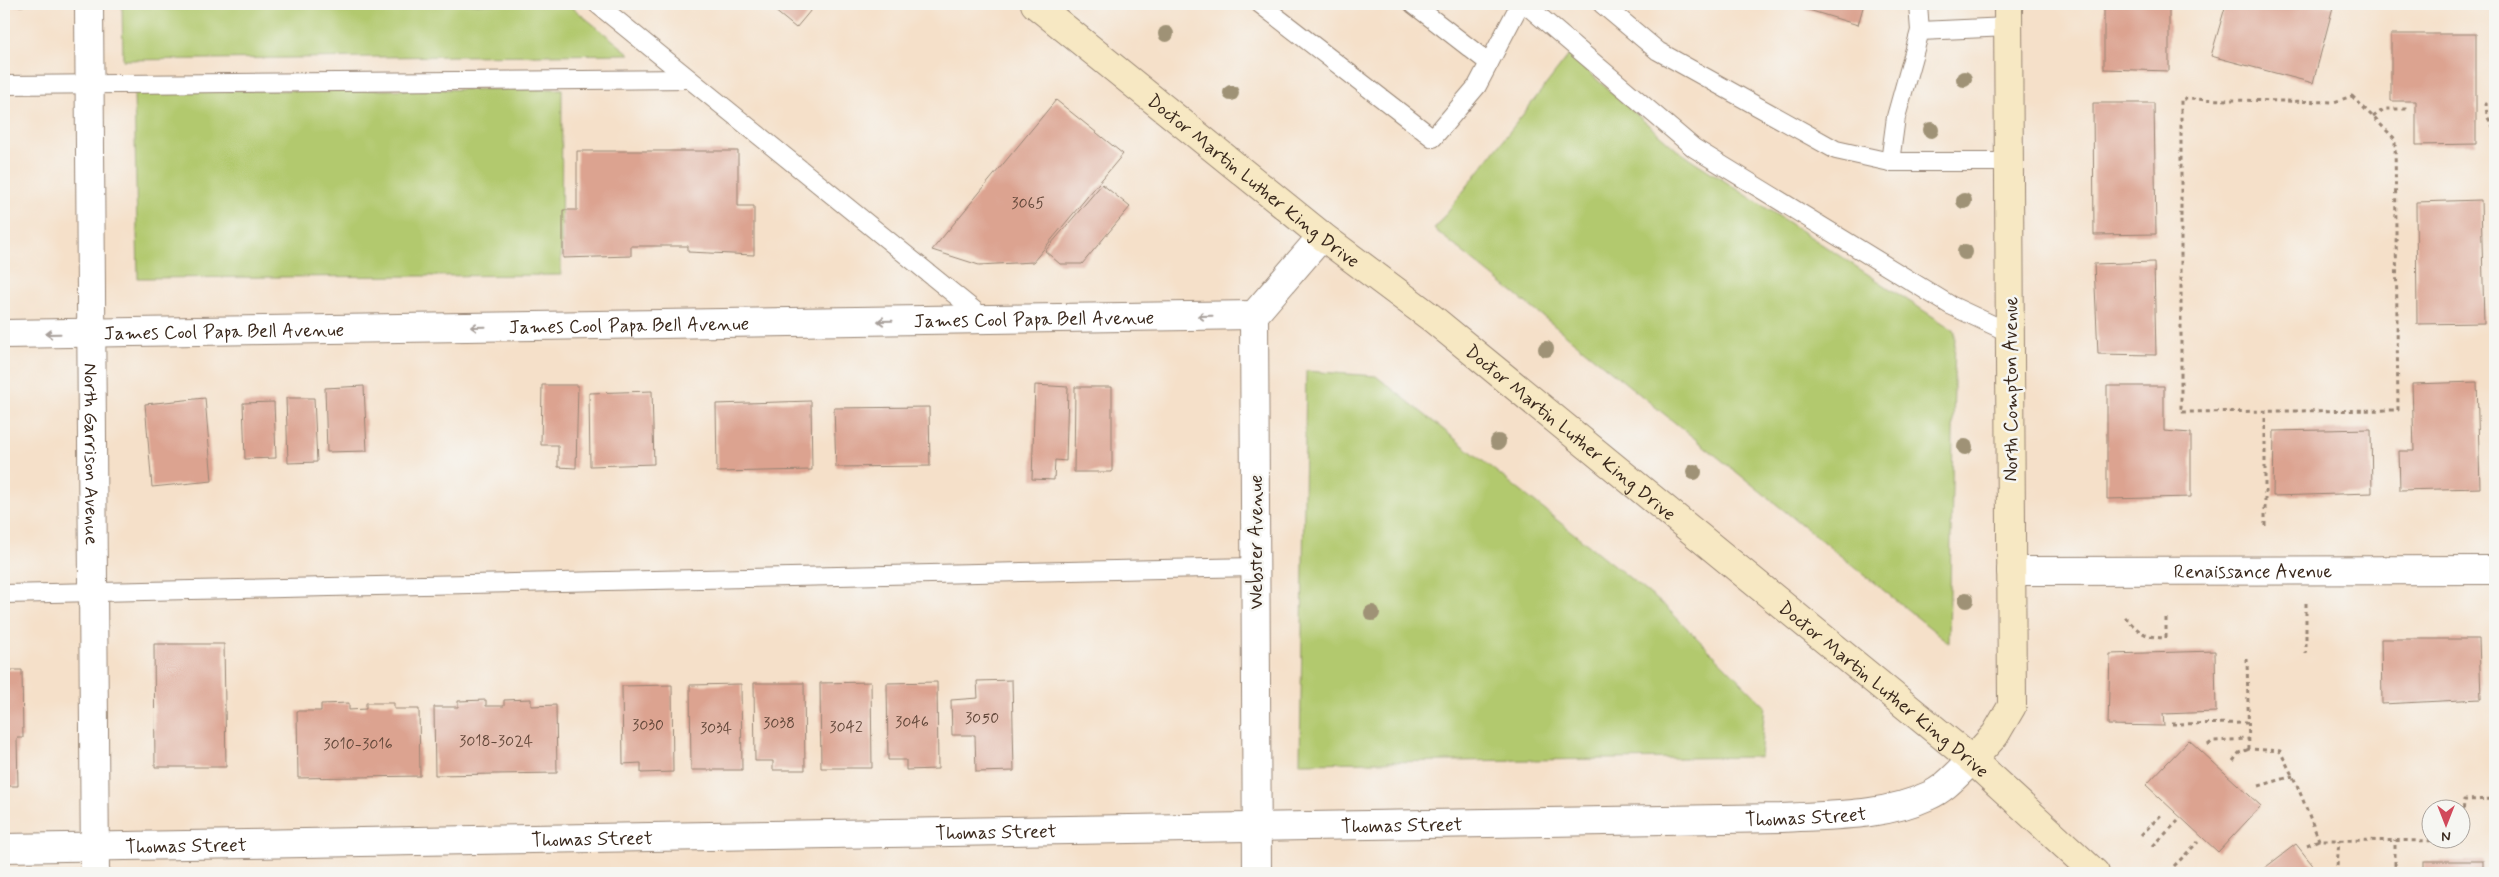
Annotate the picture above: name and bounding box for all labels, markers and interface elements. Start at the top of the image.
street label: Doctor Martin Luther King Drive [1142,89,1364,274]
house number: 3065 [1011,193,1045,214]
street label: North Compton Avenue [1999,296,2024,482]
street label: James Cool Papa Bell Avenue [913,306,1154,334]
one-way arrow [1197,311,1214,321]
street label: James Cool Papa Bell Avenue [508,312,749,340]
one-way arrow [878,316,894,326]
street label: James Cool Papa Bell Avenue [104,318,344,346]
one-way arrow [470,322,486,332]
one-way arrow [45,329,61,338]
street label: Doctor Martin Luther King Drive [1459,339,1681,527]
street label: North Garrison Avenue [77,363,104,545]
street label: Webster Avenue [1244,475,1269,609]
street label: Renaissance Avenue [2174,559,2332,585]
street label: Doctor Martin Luther King Drive [1773,596,1994,784]
house number: 3050 [965,708,999,729]
house number: 3046 [895,712,929,733]
house number: 3038 [763,713,795,734]
house number: 3030 [632,715,664,736]
house number: 3042 [829,717,863,738]
house number: 3034 [700,718,732,739]
house number: 3018-3024 [459,731,533,752]
house number: 3010-3016 [323,734,393,755]
north arrow [2422,800,2472,850]
street label: Thomas Street [1745,802,1868,833]
street label: Thomas Street [1341,812,1463,839]
street label: Thomas Street [935,819,1057,846]
street label: Thomas Street [531,826,653,853]
text: N [2441,827,2451,845]
street label: Thomas Street [125,833,247,860]

